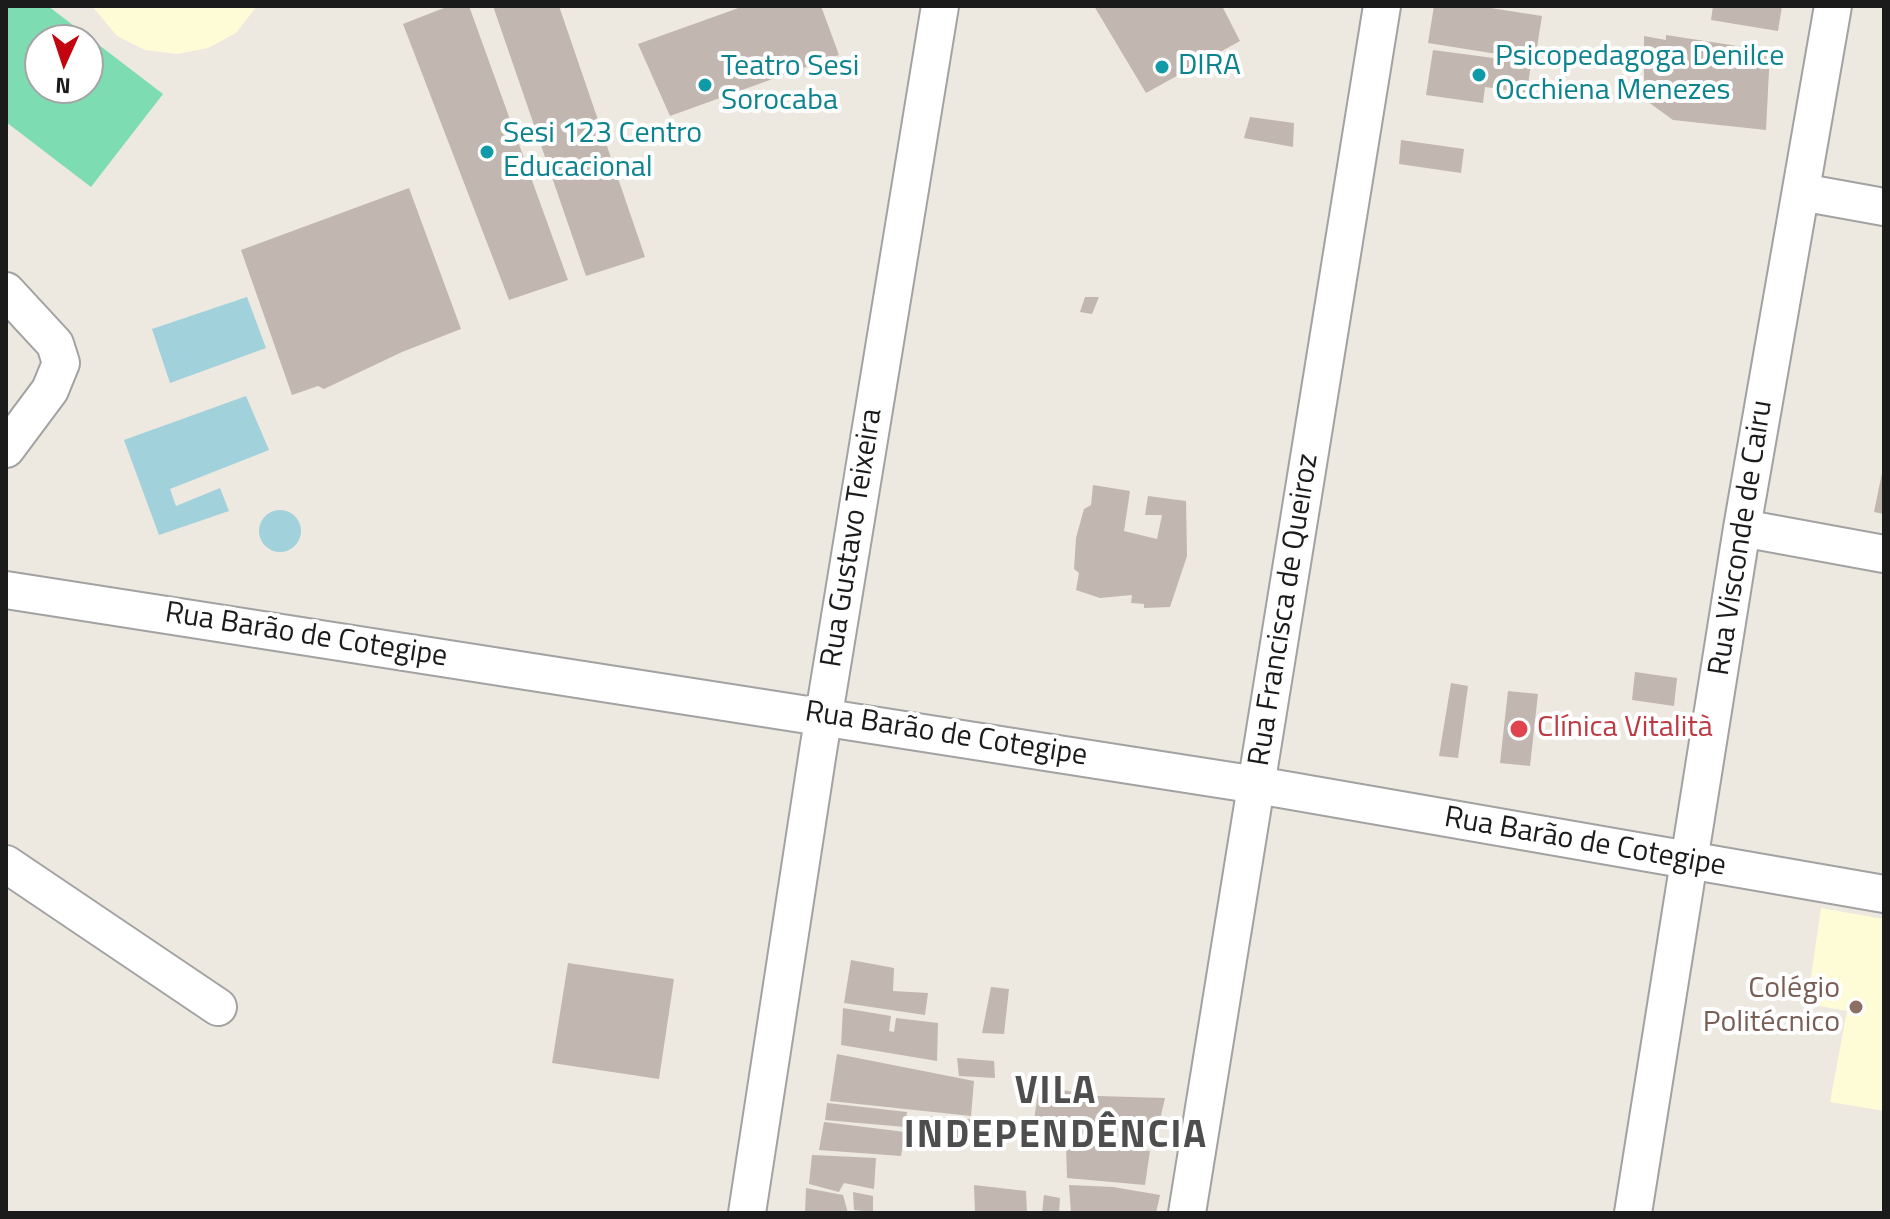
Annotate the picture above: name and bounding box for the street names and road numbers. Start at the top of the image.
street label: Rua Visconde de Cairu [1702,398,1782,678]
street label: Rua Gustavo Teixeira [815,406,891,670]
street label: Rua Francisca de Queiroz [1243,451,1327,769]
street label: Rua Barão de Cotegipe [162,596,450,676]
street label: Rua Barão de Cotegipe [802,695,1090,775]
street label: Rua Barão de Cotegipe [1441,801,1729,885]

